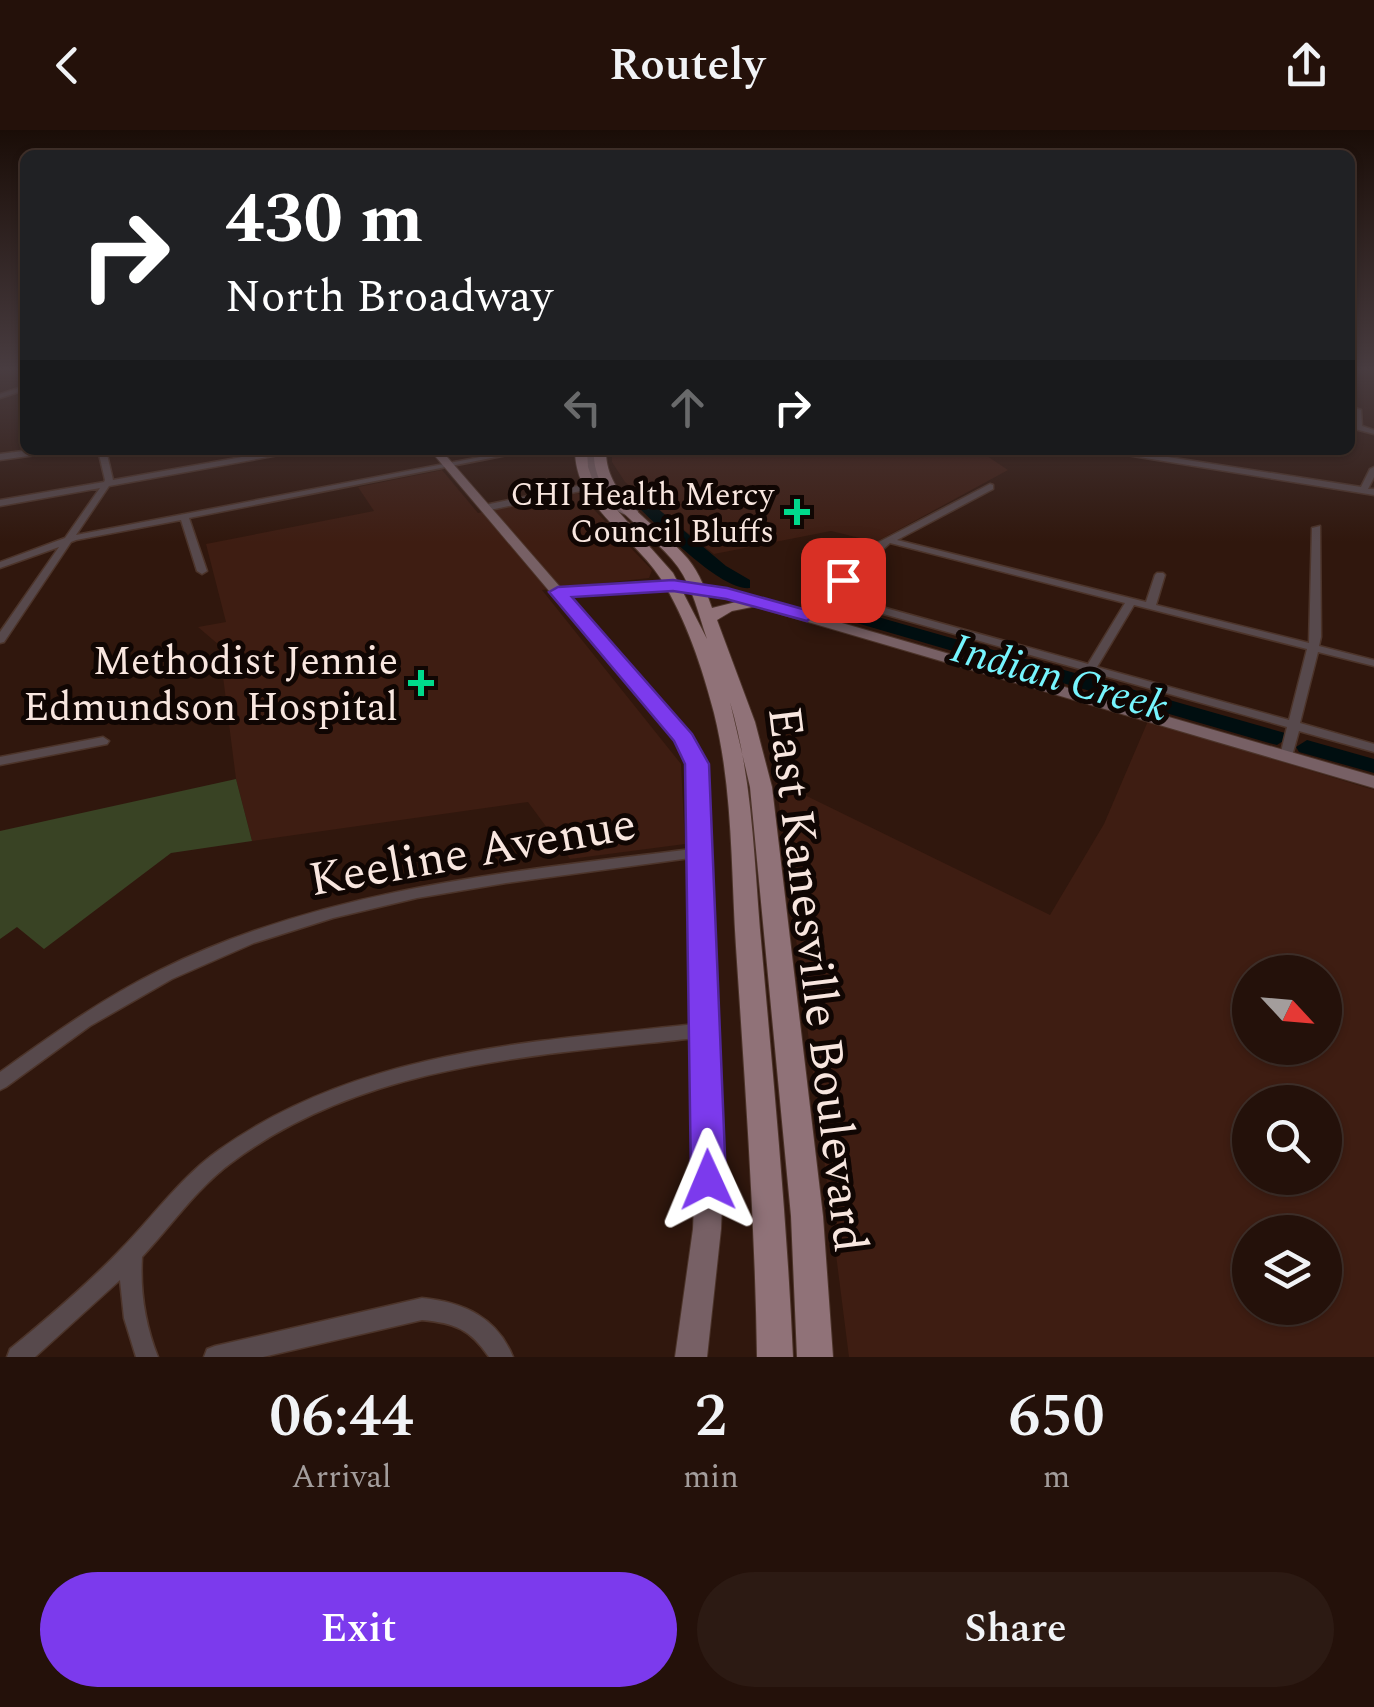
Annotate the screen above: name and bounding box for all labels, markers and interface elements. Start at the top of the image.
text: Routely [609,31,765,100]
icon: back [40,38,95,93]
icon: share [1279,38,1334,93]
text: 430 m [225,167,423,273]
icon: right [60,190,190,320]
text: North Broadway [225,263,553,332]
icon: left [555,380,610,435]
icon: ahead [660,380,715,435]
icon: right [765,380,820,435]
place label: CHI Health Mercy Council Bluffs [510,471,776,557]
marker: CHI Health Mercy Council Bluffs [784,499,810,525]
pin [801,538,886,623]
icon: arrive [816,553,871,608]
water label: Indian Creek [943,617,1175,739]
place label: Methodist Jennie Edmundson Hospital [23,632,398,739]
marker: Methodist Jennie Edmundson Hospital [408,670,434,696]
street label: East Kanesville Boulevard [747,702,886,1256]
street label: Keeline Avenue [303,788,642,917]
north arrow [1232,955,1342,1065]
map controls [1232,955,1342,1325]
button: search [1232,1085,1342,1195]
position arrow [656,1128,760,1232]
button: layers [1232,1215,1342,1325]
text: 06:44 [269,1371,414,1463]
text: 2 [695,1371,727,1463]
text: 650 [1008,1371,1105,1463]
text: Arrival [292,1453,391,1502]
text: min [683,1453,739,1502]
text: m [1043,1453,1070,1502]
button: Exit [40,1572,677,1687]
button: Share [697,1572,1334,1687]

